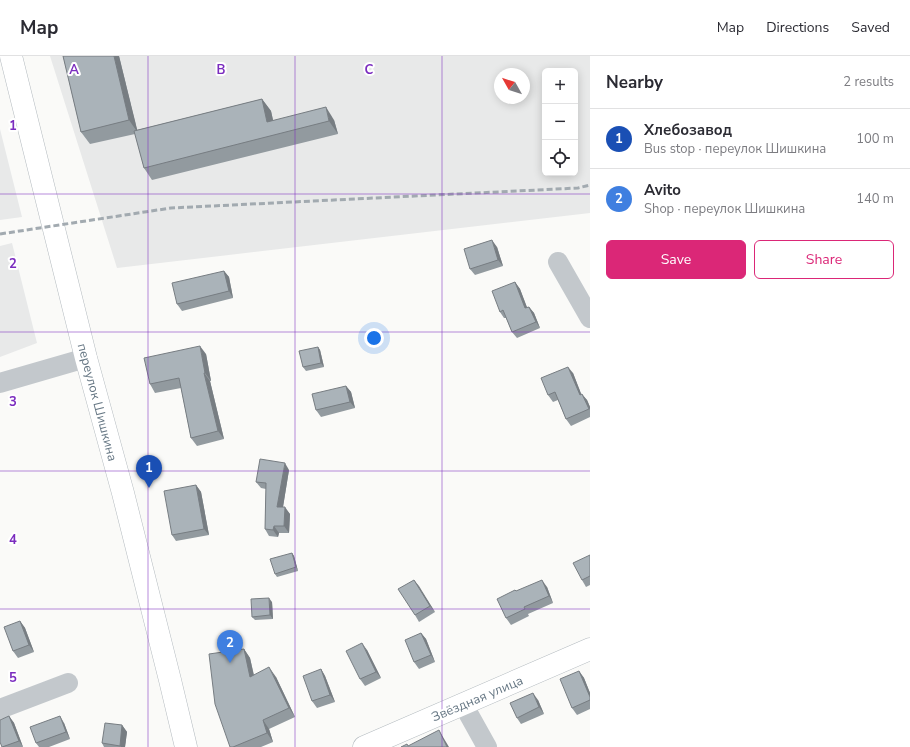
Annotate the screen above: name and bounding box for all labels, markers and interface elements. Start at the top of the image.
text: Map [20,15,58,41]
text: Map [717,18,744,37]
text: Directions [766,18,829,37]
text: Saved [851,18,890,37]
text: A [69,61,79,79]
text: B [217,61,226,79]
text: C [365,61,374,79]
north arrow [494,68,530,104]
map controls [542,68,578,176]
button: + [542,68,578,104]
text: Nearby [606,71,663,94]
text: 2 results [843,73,894,91]
button: − [542,104,578,140]
text: 1 [9,117,17,135]
text: Хлебозавод [644,120,732,140]
text: 1 [615,130,623,148]
text: 100 m [856,130,894,148]
button: locate [542,140,578,176]
text: Bus stop · переулок Шишкина [644,140,826,158]
text: Avito [644,180,681,200]
text: 2 [615,190,623,208]
text: 140 m [856,190,894,208]
text: Shop · переулок Шишкина [644,200,805,218]
button: Save [606,240,746,279]
button: Share [754,240,894,279]
text: 2 [9,255,17,273]
your location [364,328,384,348]
street label: переулок Шишкина [73,341,121,463]
text: 3 [9,393,17,411]
pin: 1 [136,455,162,488]
text: 4 [9,531,17,549]
pin: 2 [217,630,243,663]
text: 5 [9,669,17,687]
street label: Звёздная улица [429,671,526,726]

